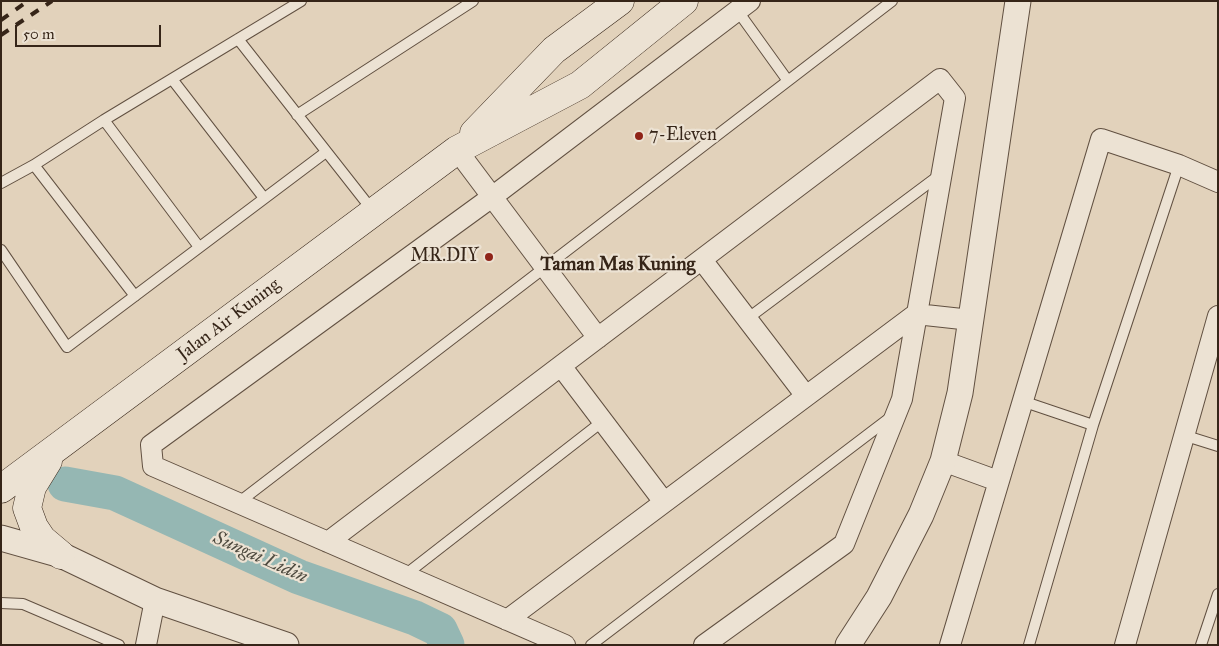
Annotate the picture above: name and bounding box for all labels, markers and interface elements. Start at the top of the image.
scale bar [18,15,164,47]
text: 50 m [23,25,55,43]
place label: 7-Eleven [649,125,717,147]
marker: 7-Eleven [633,130,645,142]
place label: MR.DIY [411,246,479,268]
marker: MR.DIY [483,251,495,263]
district label: Taman Mas Kuning [541,254,695,276]
street label: Jalan Air Kuning [173,274,285,366]
water label: Sungai Lidin [209,527,311,589]

